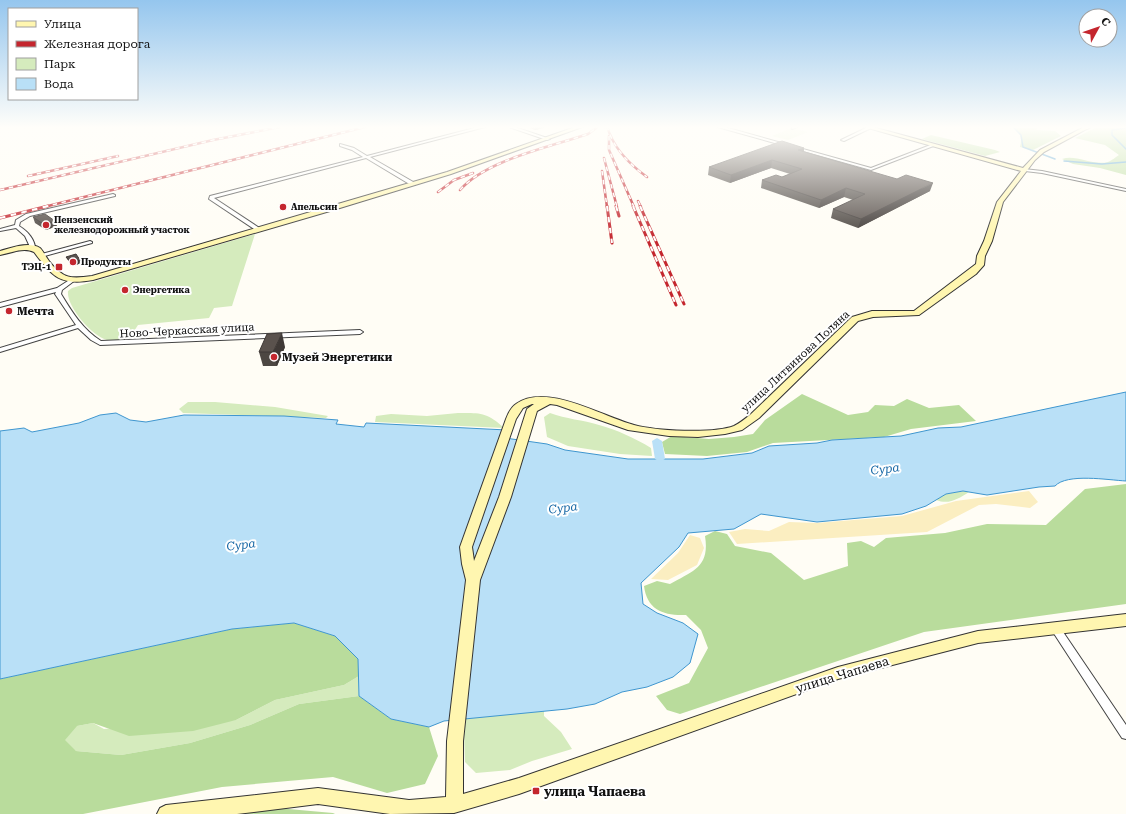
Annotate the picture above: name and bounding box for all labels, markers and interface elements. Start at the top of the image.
legend [8,8,138,100]
north arrow [1078,8,1118,48]
text: С [1098,15,1113,29]
text: Улица [44,17,82,31]
text: Железная дорога [44,37,151,51]
text: Парк [44,57,76,71]
text: Вода [44,77,74,91]
marker: Апельсин [278,202,288,212]
place label: Апельсин [291,202,337,212]
place label: Пензенский железнодорожный участок [54,215,191,235]
marker: Пензенский железнодорожный участок [41,220,51,230]
marker: Продукты [68,257,78,267]
place label: Продукты [81,257,131,267]
place label: ТЭЦ-1 [21,262,51,272]
marker: ТЭЦ-1 [54,262,64,272]
marker: Энергетика [120,285,130,295]
place label: Энергетика [133,285,190,295]
place label: Мечта [17,305,54,318]
marker: Мечта [4,306,14,316]
street label: улица Литвинова Поляна [739,308,852,415]
street label: Ново-Черкасская улица [119,320,255,341]
place label: Музей Энергетики [282,351,393,364]
marker: Музей Энергетики [269,352,279,362]
water label: Сура [870,460,900,478]
water label: Сура [548,499,578,517]
water label: Сура [226,536,256,554]
street label: улица Чапаева [794,653,891,696]
place label: улица Чапаева [544,784,646,799]
marker: улица Чапаева [531,786,541,796]

